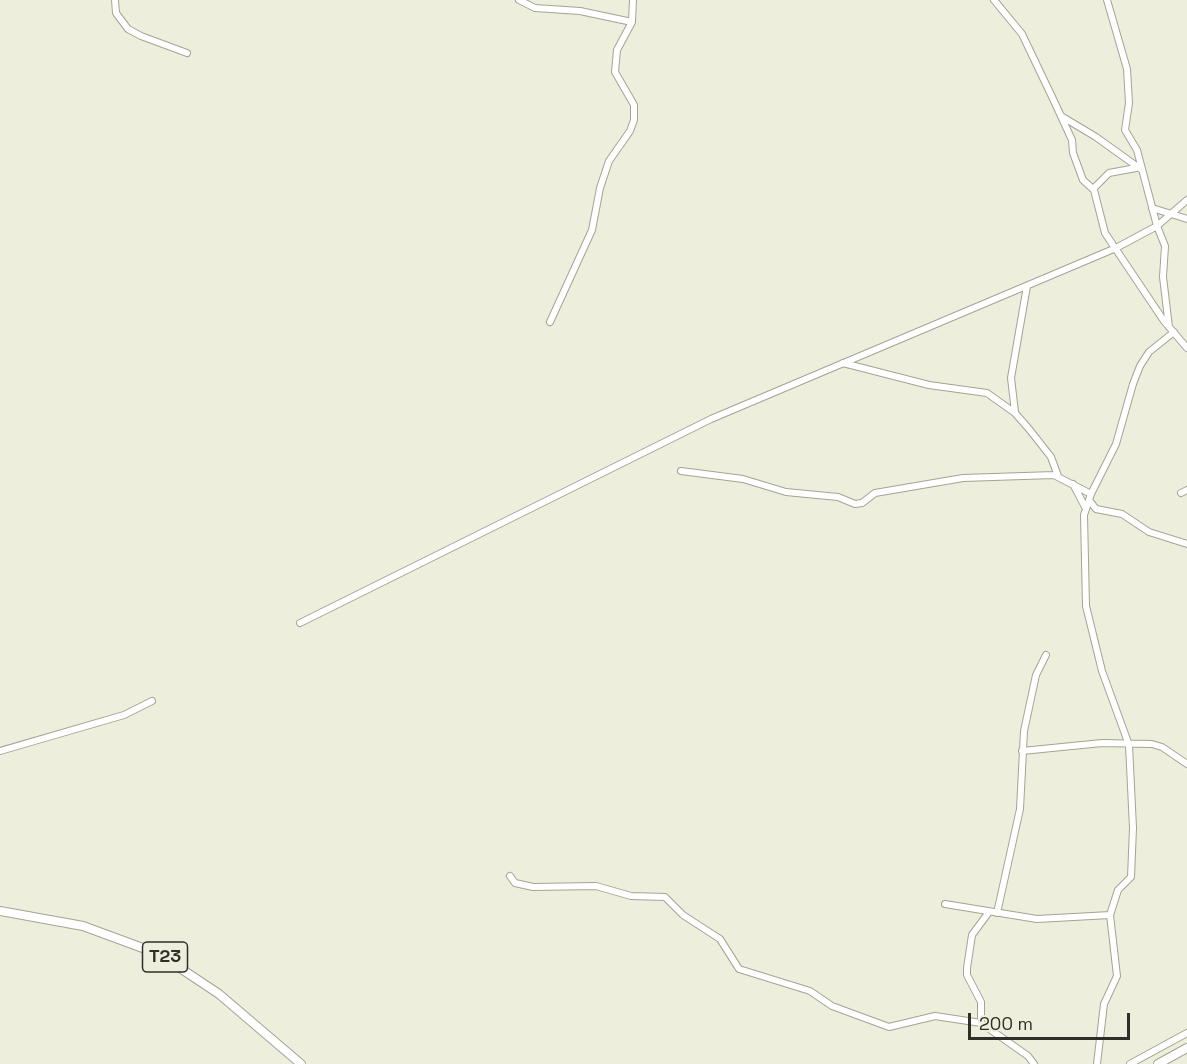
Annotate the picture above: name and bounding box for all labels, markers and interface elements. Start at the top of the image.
road number: T23 [142,942,188,972]
scale bar [971,1001,1133,1039]
text: 200 m [979,1012,1033,1035]

